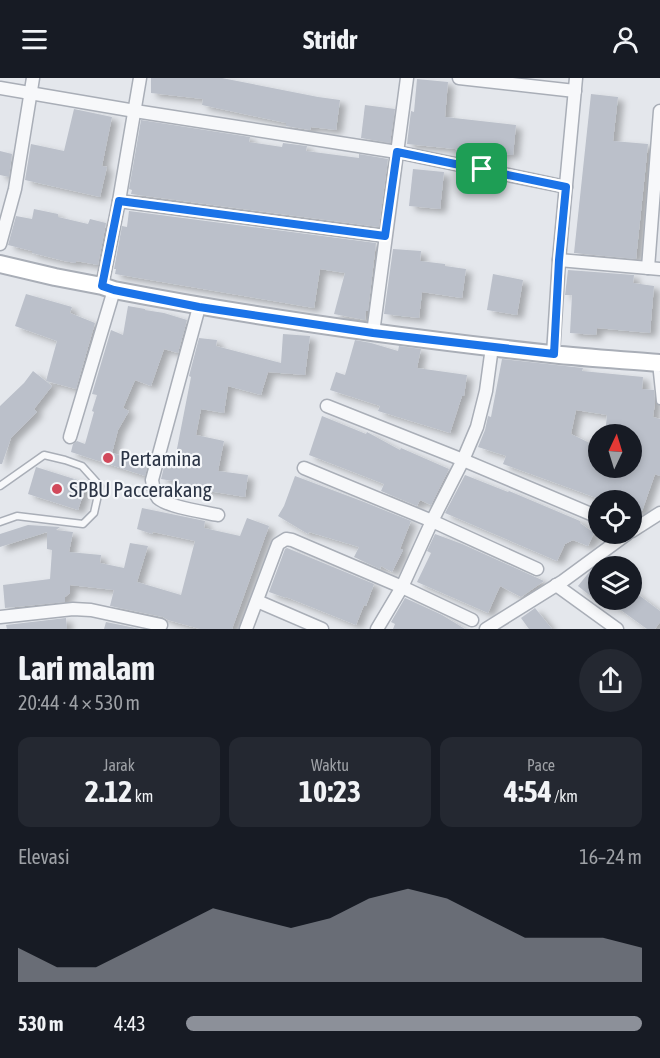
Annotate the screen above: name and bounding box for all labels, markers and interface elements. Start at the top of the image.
icon: menu [18,23,51,56]
icon: person [609,23,642,56]
text: Stridr [303,24,357,55]
pin [456,143,507,194]
icon: arrive [465,152,498,185]
north arrow [588,424,642,478]
map controls [588,424,642,610]
place label: Pertamina [120,446,201,470]
marker: Pertamina [101,451,115,465]
place label: SPBU Paccerakang [69,477,212,501]
marker: SPBU Paccerakang [50,482,64,496]
button: locate [588,490,642,544]
button: layers [588,556,642,610]
text: Lari malam [18,649,155,687]
button: share [579,649,642,712]
text: 20:44 · 4 × 530 m [18,691,140,714]
text: Jarak [103,756,135,774]
text: Waktu [311,756,349,774]
text: Pace [527,756,555,774]
text: 2.12 [85,774,132,808]
text: 10:23 [299,774,361,808]
text: 4:54 [504,774,552,808]
text: km [132,787,153,805]
text: /km [552,787,578,805]
text: Elevasi [18,845,70,868]
text: 16–24 m [579,845,642,868]
text: 530 m [18,1012,63,1035]
text: 4:43 [114,1012,146,1035]

